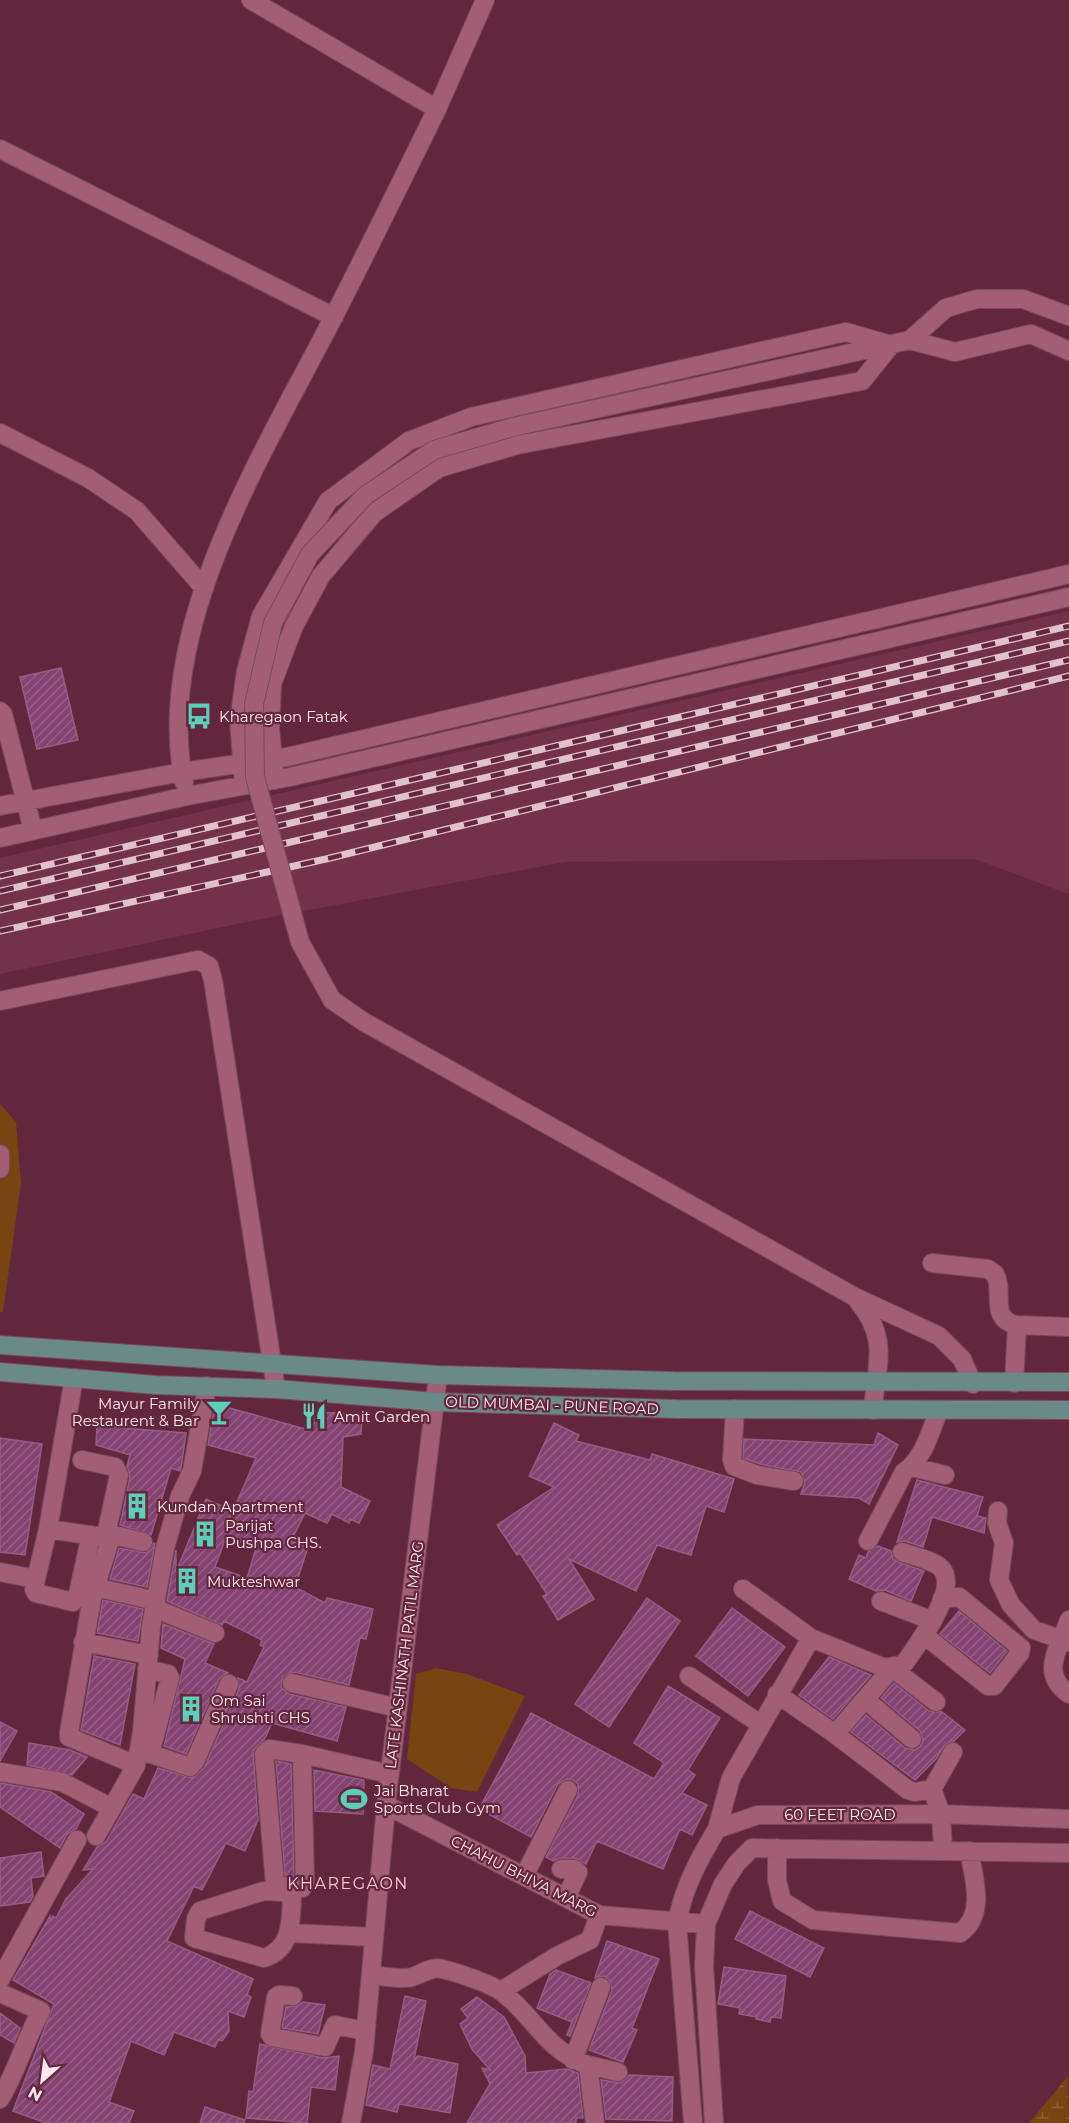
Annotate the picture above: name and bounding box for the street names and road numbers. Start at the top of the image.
street label: OLD MUMBAI - PUNE ROAD [445,1392,659,1418]
street label: LATE KASHINATH PATIL MARG [381,1540,427,1770]
street label: 60 FEET ROAD [784,1805,896,1824]
street label: CHAHU BHIVA MARG [448,1831,600,1921]

